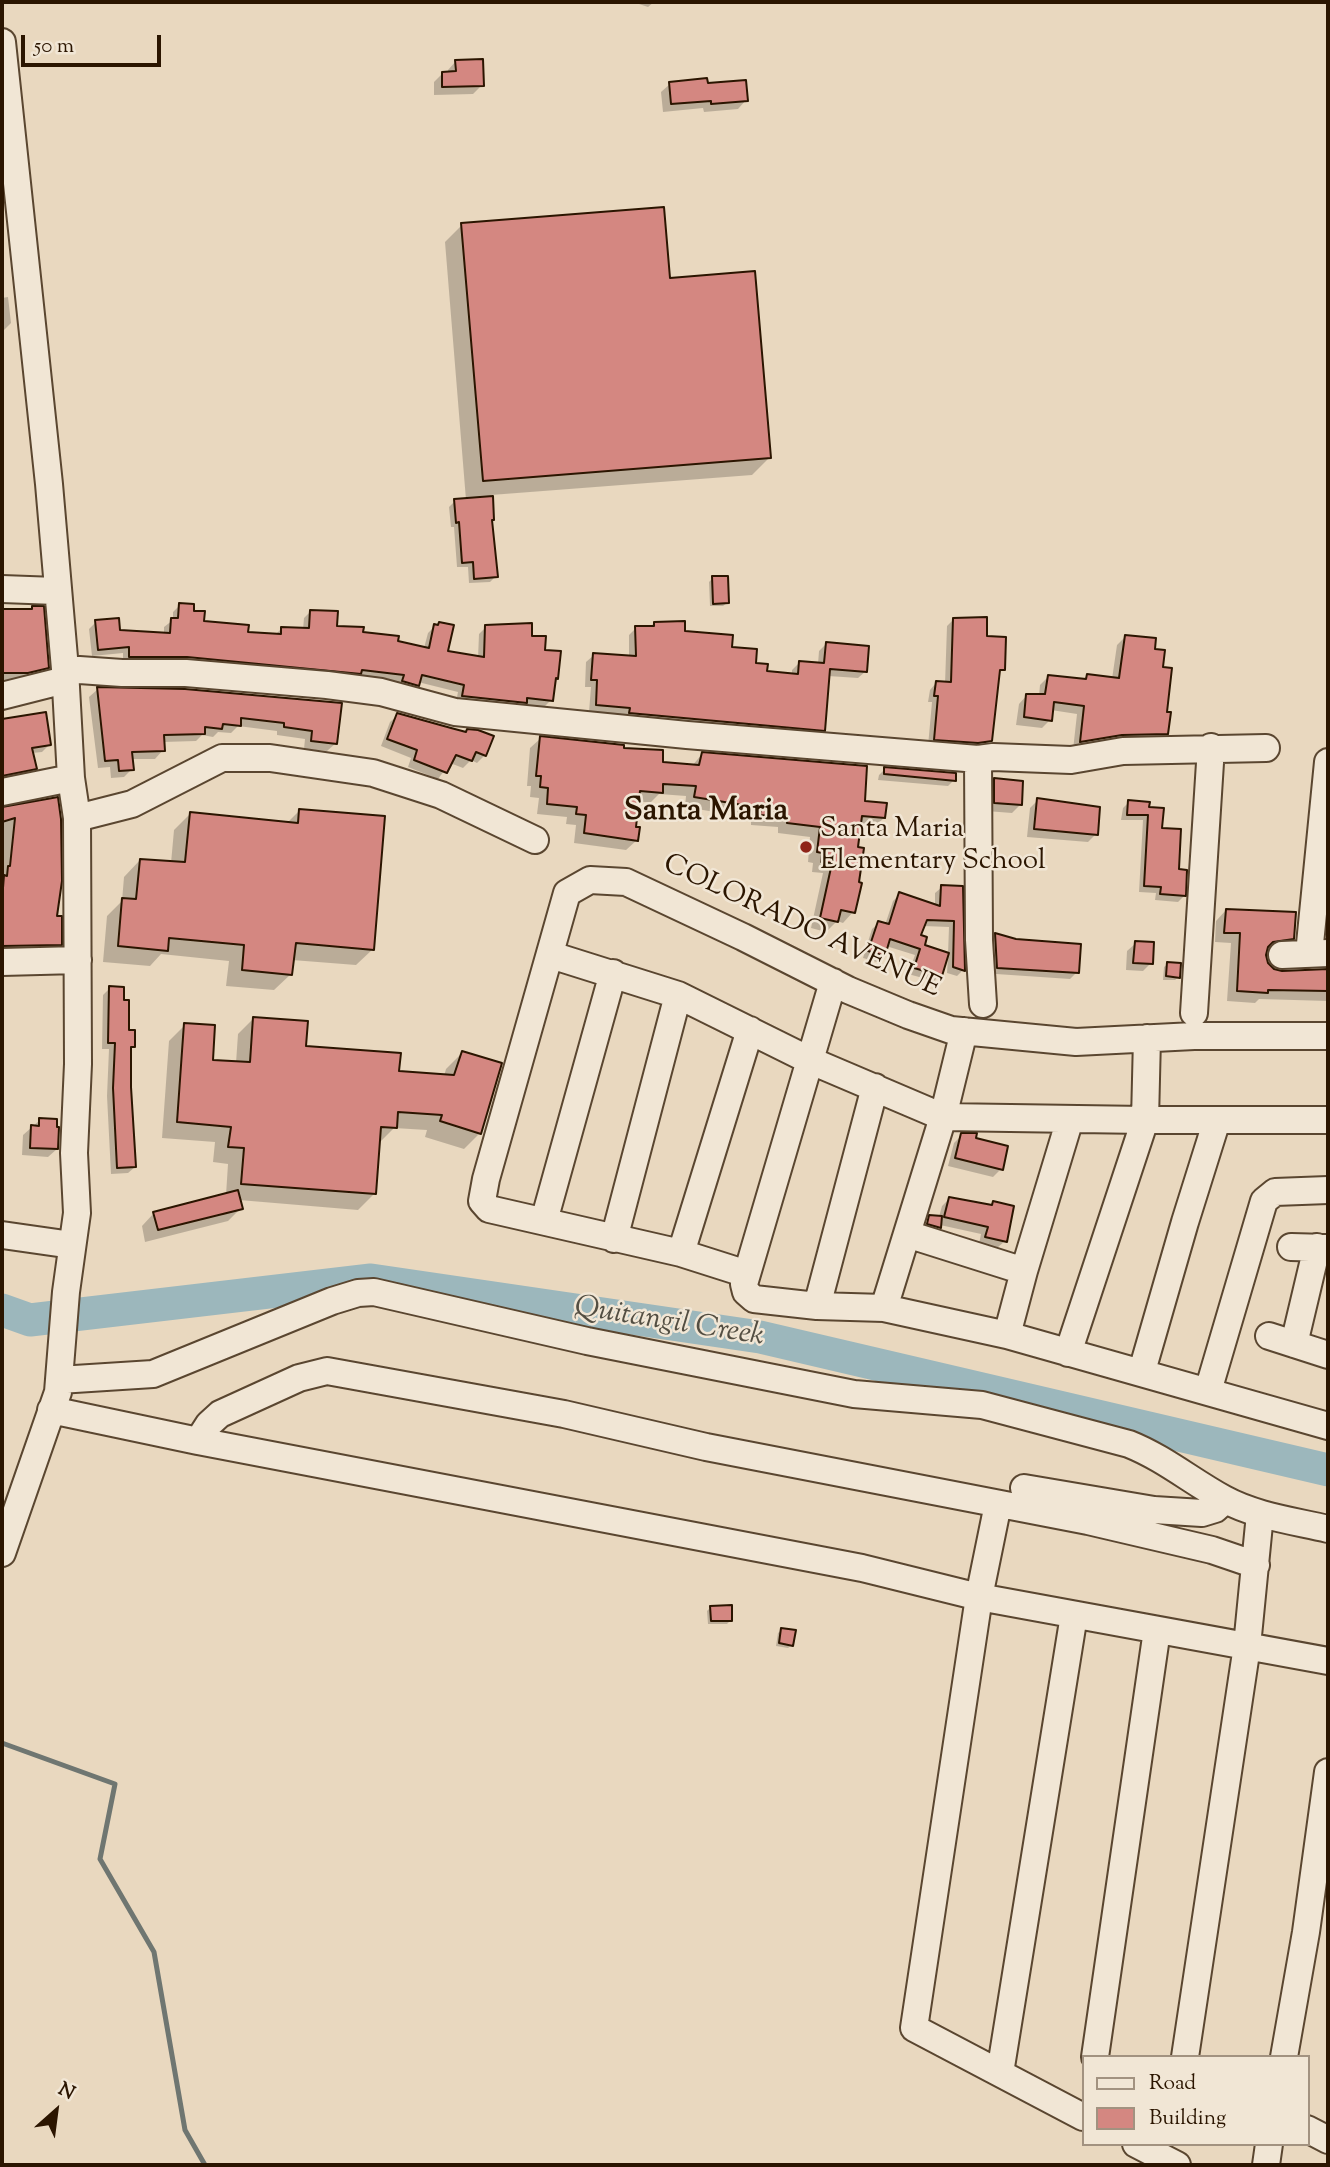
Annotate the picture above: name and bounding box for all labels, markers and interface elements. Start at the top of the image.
scale bar [24,21,164,65]
text: 50 m [34,32,74,62]
district label: Santa Maria [624,795,788,833]
place label: Santa Maria Elementary School [820,814,1046,880]
marker: Santa Maria Elementary School [798,839,814,855]
street label: COLORADO AVENUE [657,849,945,1007]
water label: Quitangil Creek [572,1291,766,1357]
legend [1082,2055,1309,2146]
text: Road [1149,2069,1196,2099]
north arrow [21,2076,91,2146]
text: N [53,2077,79,2107]
text: Building [1149,2104,1226,2134]

